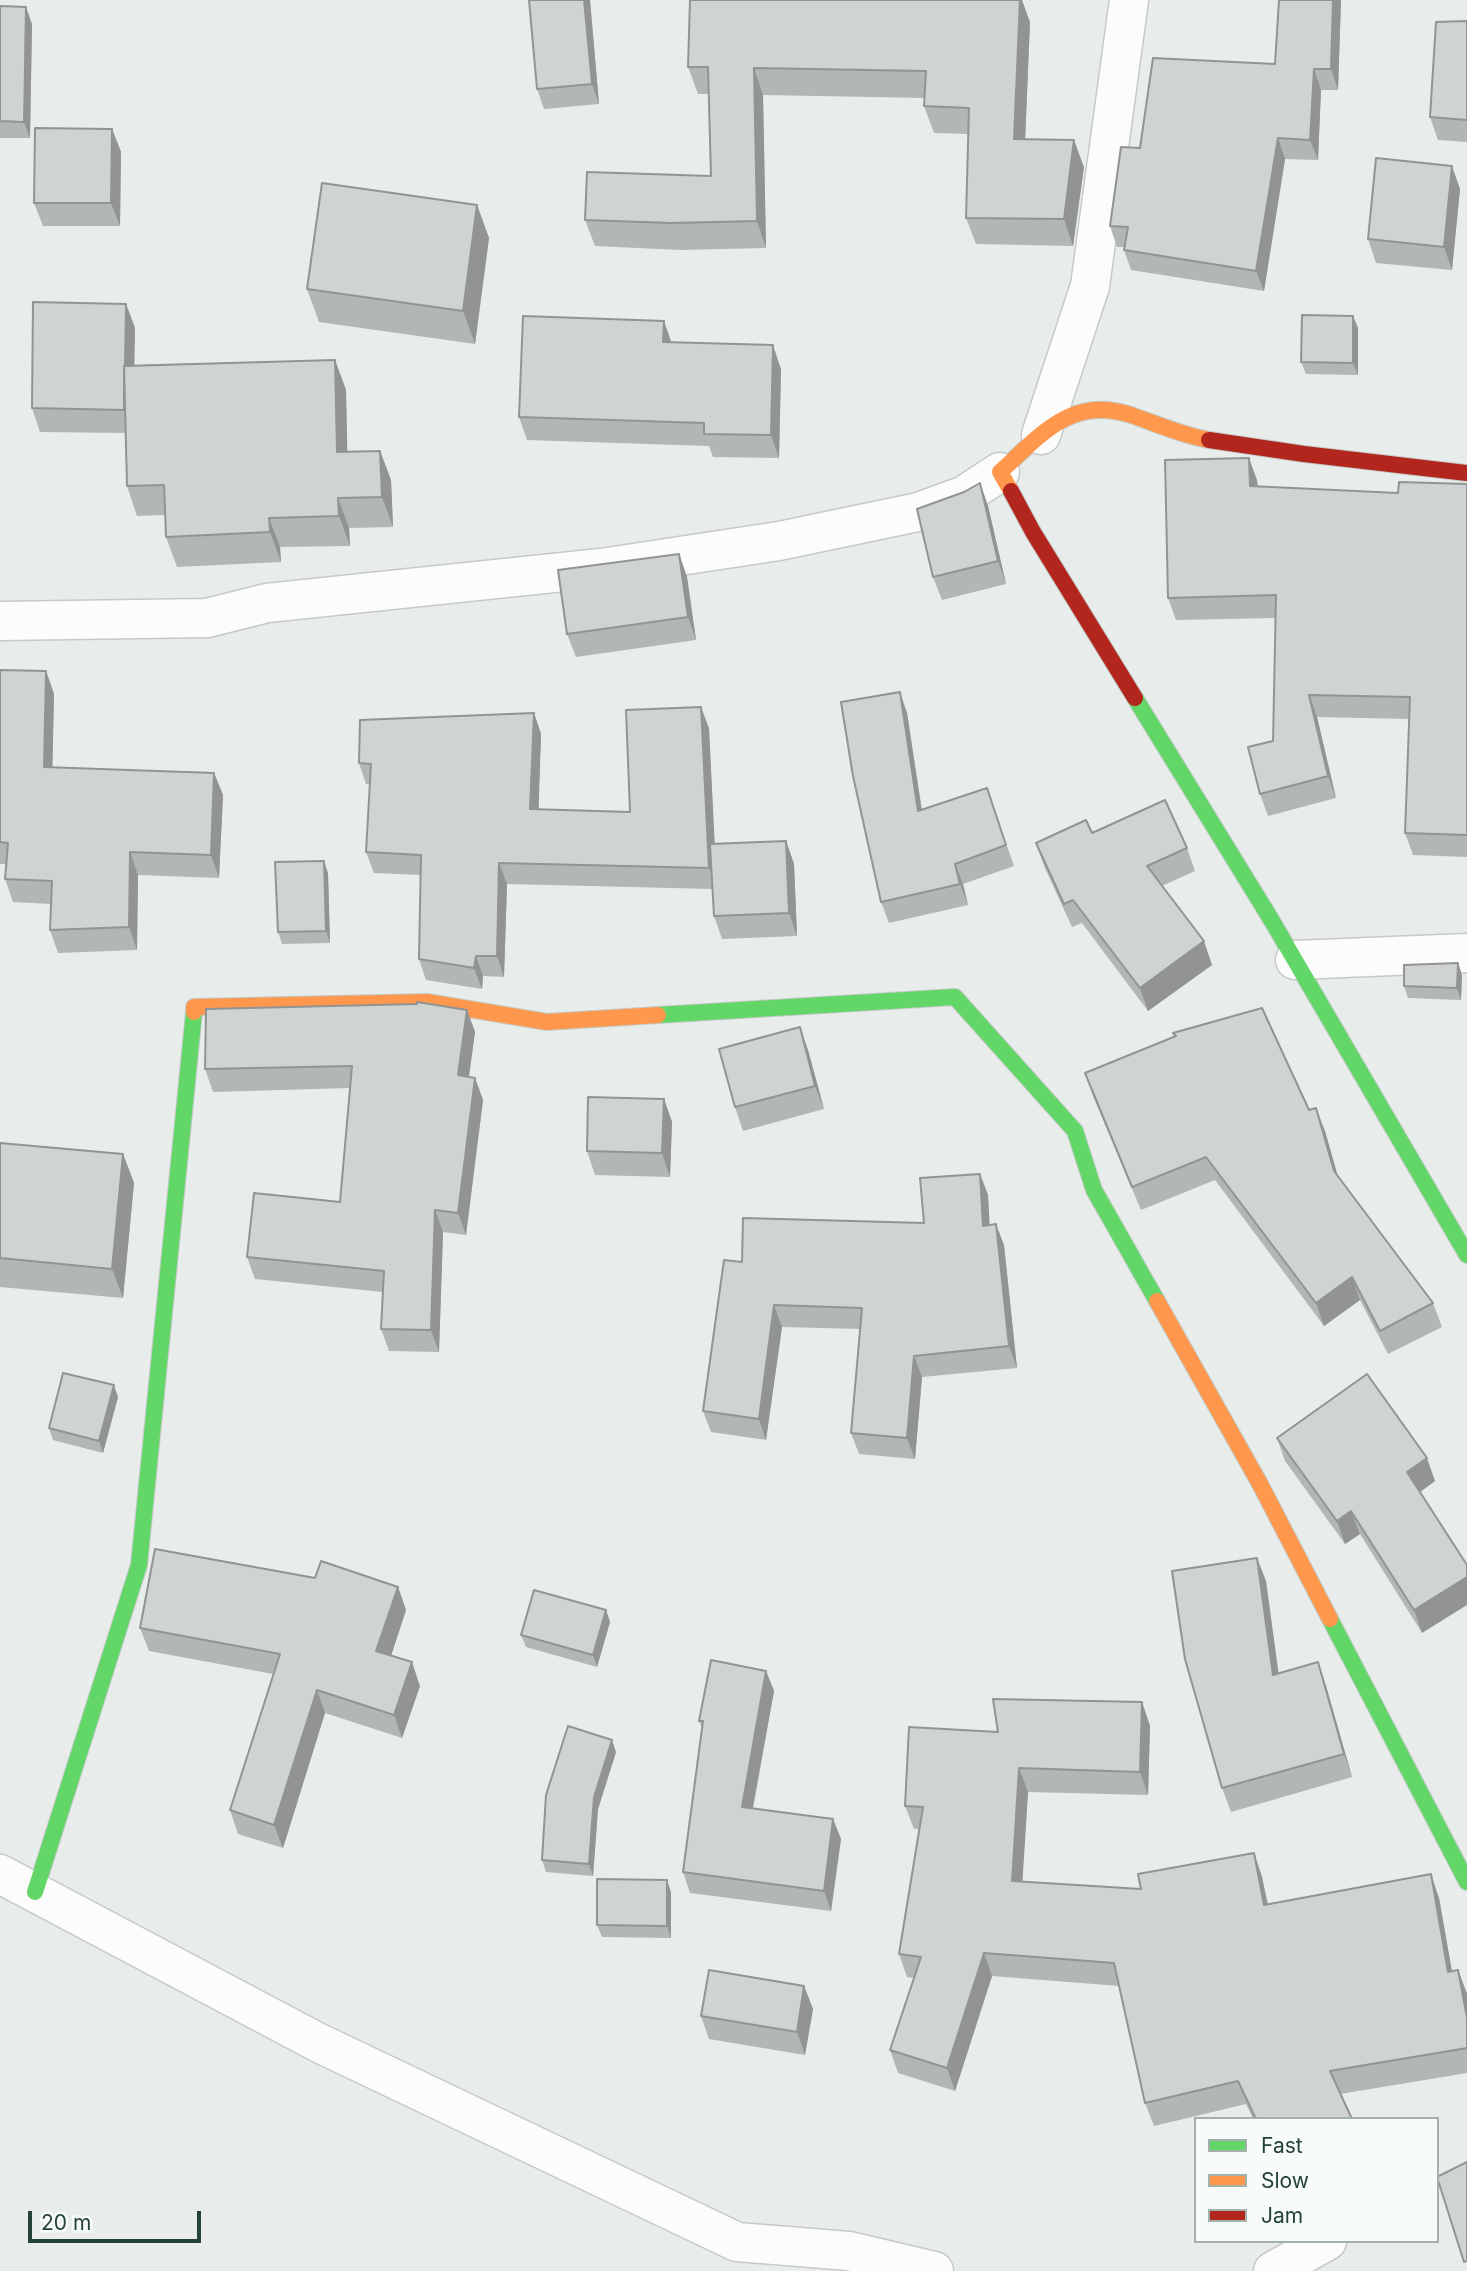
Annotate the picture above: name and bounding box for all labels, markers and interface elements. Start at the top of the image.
legend [1194,2117,1439,2243]
text: Fast [1261,2133,1303,2158]
text: Slow [1261,2168,1309,2193]
scale bar [32,2198,205,2242]
text: Jam [1261,2203,1303,2228]
text: 20 m [41,2210,91,2235]

